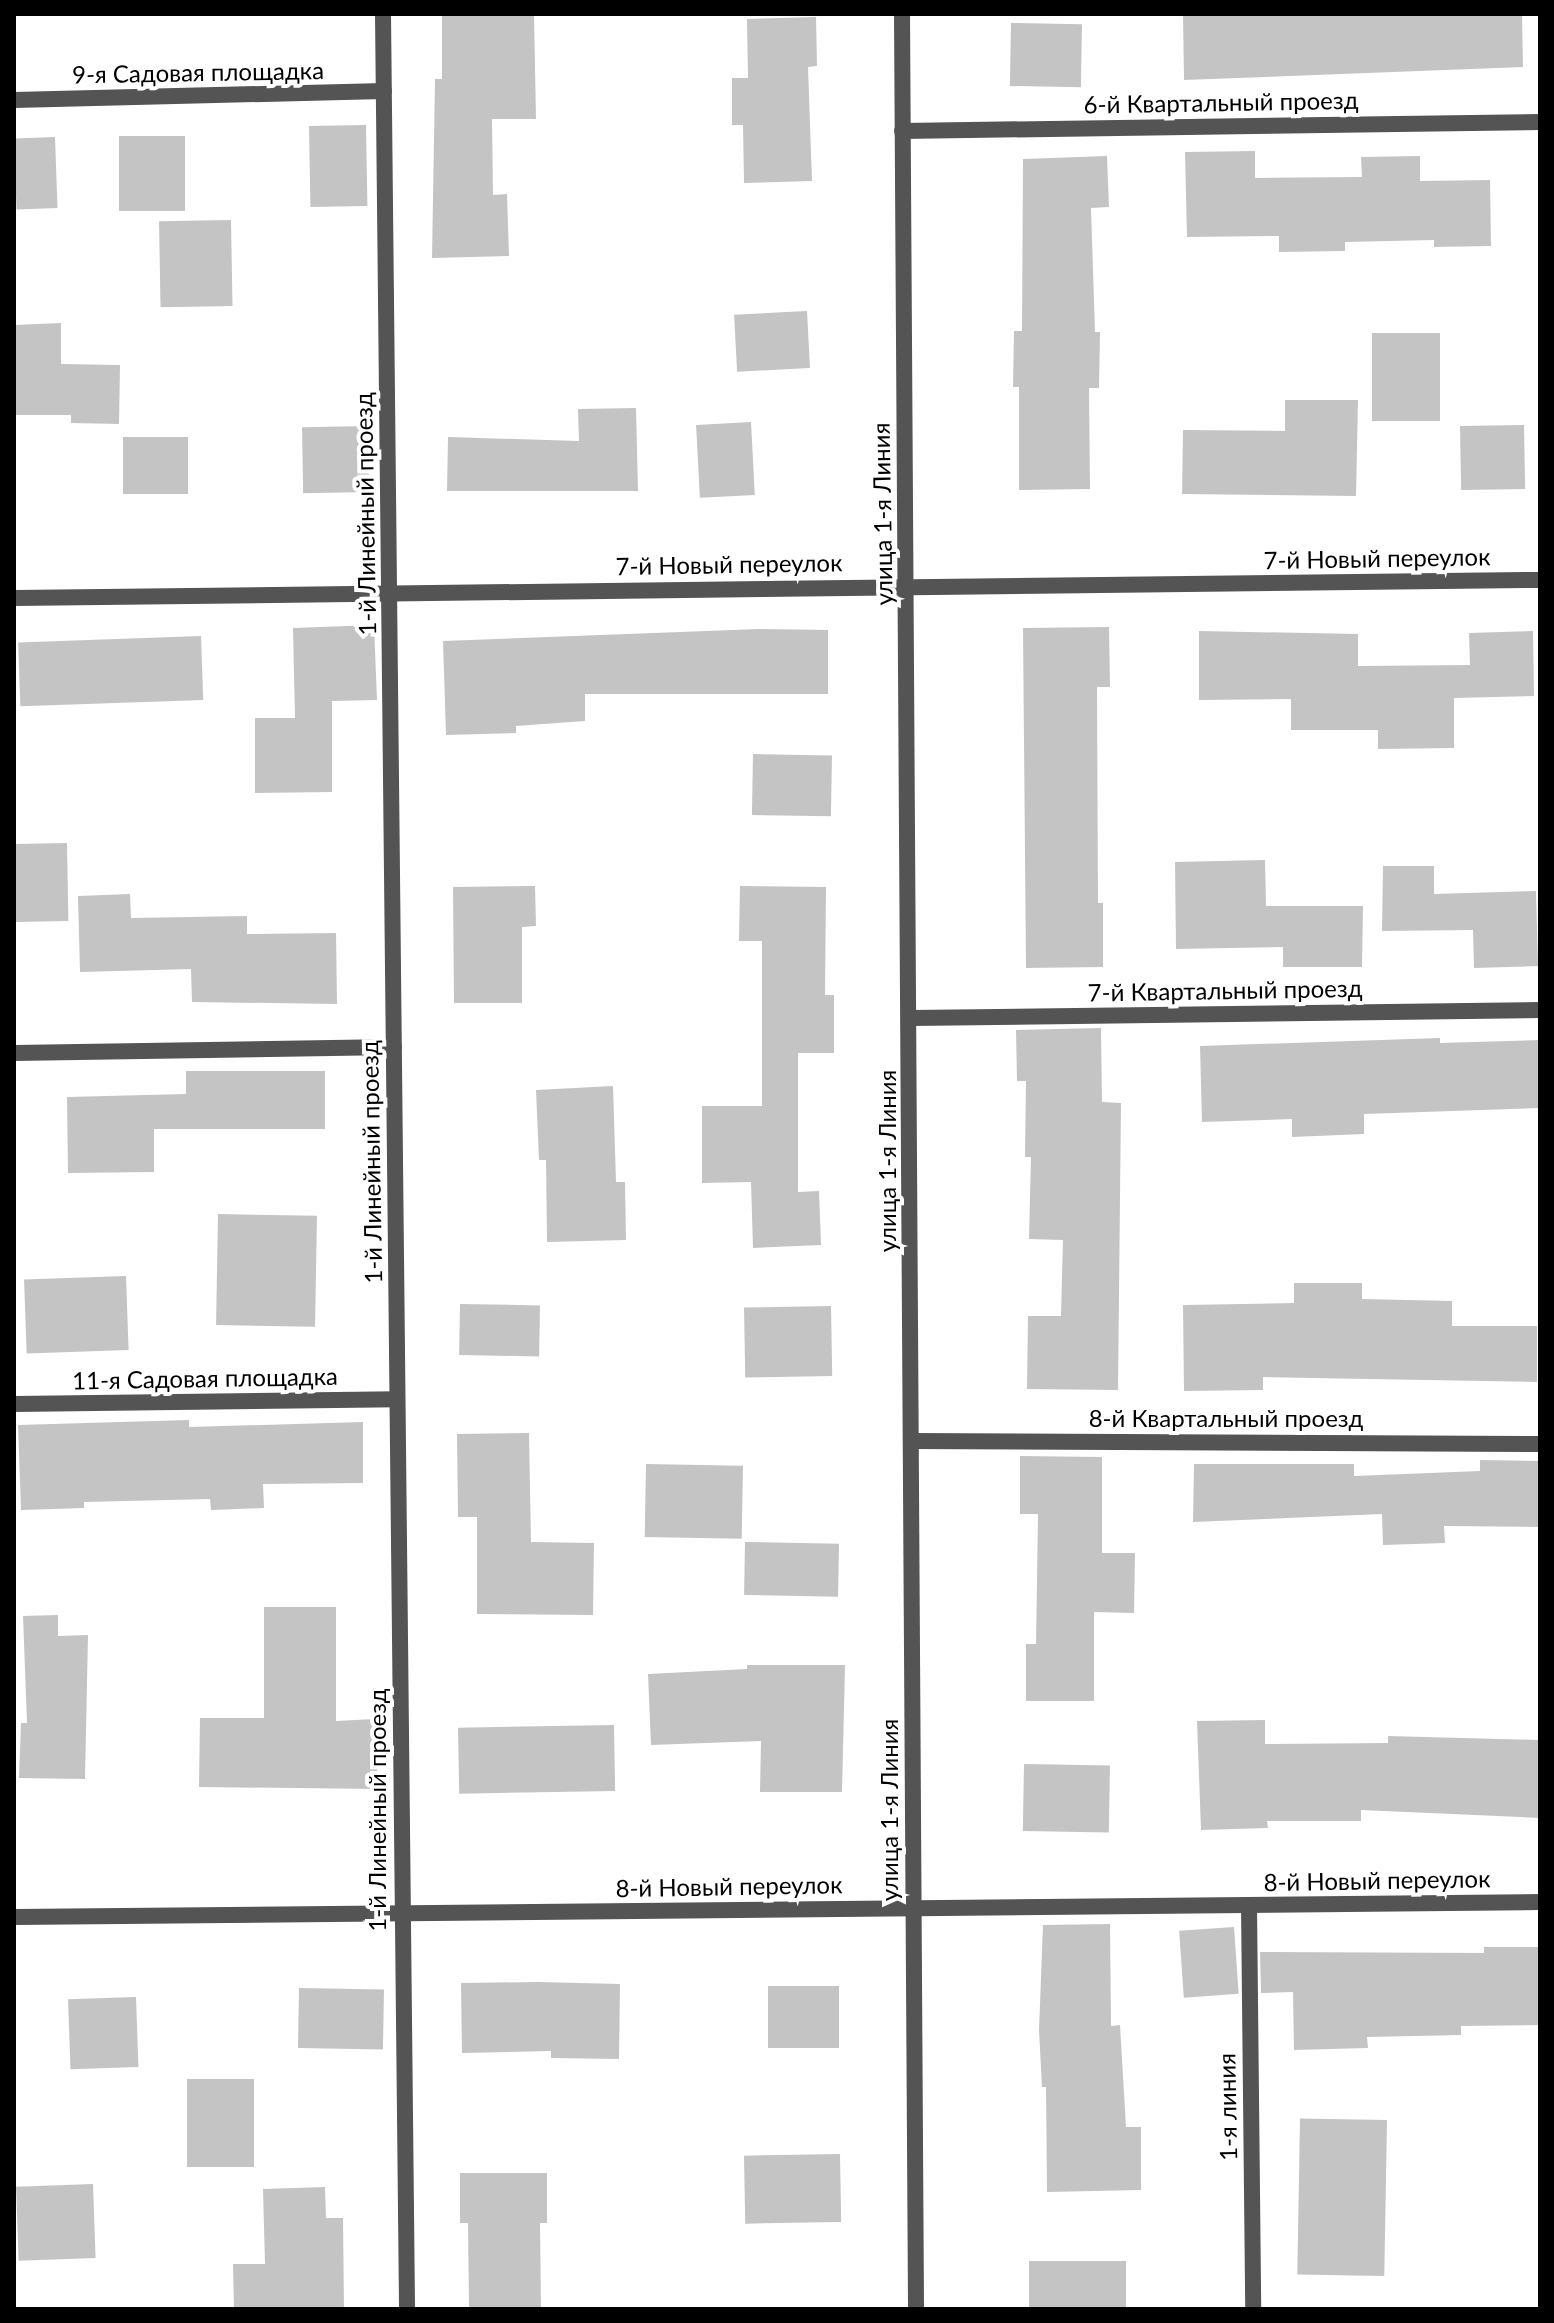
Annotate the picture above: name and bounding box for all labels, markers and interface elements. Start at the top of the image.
street label: 9-я Садовая площадка [72,55,324,89]
street label: 6-й Квартальный проезд [1083,85,1359,119]
street label: 1-й Линейный проезд [348,392,382,636]
street label: улица 1-я Линия [866,422,898,606]
street label: 7-й Новый переулок [1263,542,1491,574]
street label: 7-й Новый переулок [615,548,843,580]
street label: 7-й Квартальный проезд [1087,973,1363,1007]
street label: 1-й Линейный проезд [354,1040,388,1284]
street label: улица 1-я Линия [873,1070,901,1252]
street label: 11-я Садовая площадка [72,1361,338,1395]
street label: 8-й Квартальный проезд [1089,1404,1363,1432]
street label: 1-й Линейный проезд [363,1688,391,1932]
street label: улица 1-я Линия [875,1719,903,1901]
street label: 8-й Новый переулок [1263,1864,1491,1896]
street label: 8-й Новый переулок [615,1870,843,1902]
street label: 1-я линия [1212,2053,1242,2161]

